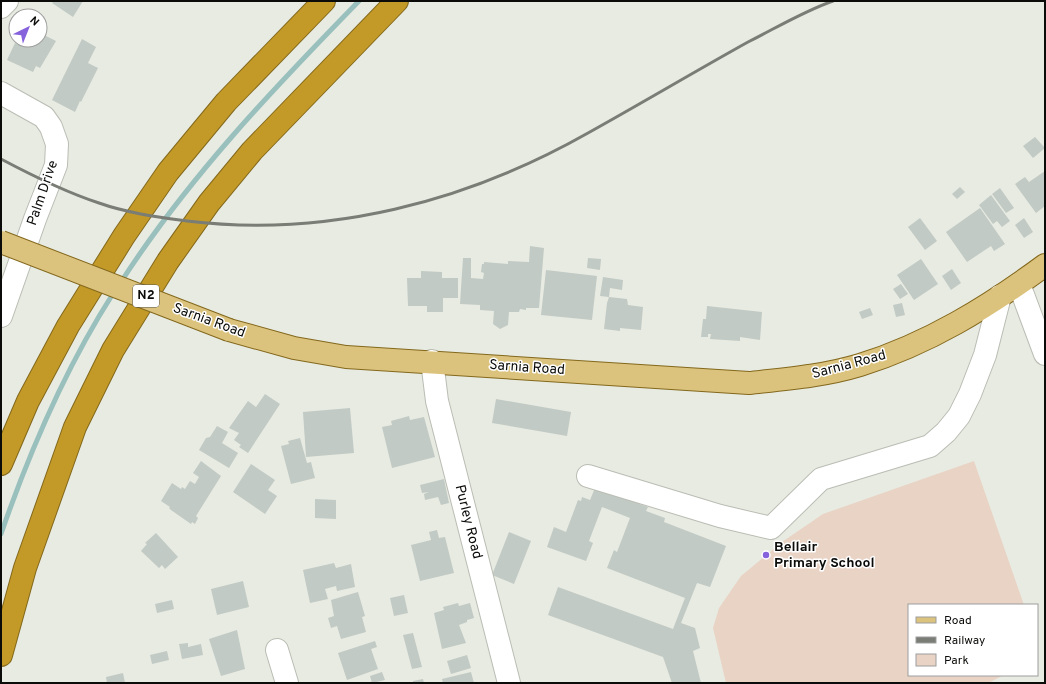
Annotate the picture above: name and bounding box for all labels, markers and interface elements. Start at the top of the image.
north arrow [8,8,48,48]
text: N [26,14,42,29]
street label: Palm Drive [24,158,62,228]
road number: N2 [133,285,159,307]
street label: Sarnia Road [170,300,248,342]
street label: Sarnia Road [810,347,888,383]
street label: Sarnia Road [489,357,565,379]
street label: Purley Road [451,483,485,561]
place label: Bellair Primary School [774,539,875,572]
marker: Bellair Primary School [761,550,771,560]
legend [908,604,1038,676]
text: Road [944,613,972,629]
text: Railway [944,633,985,649]
text: Park [944,653,969,669]

